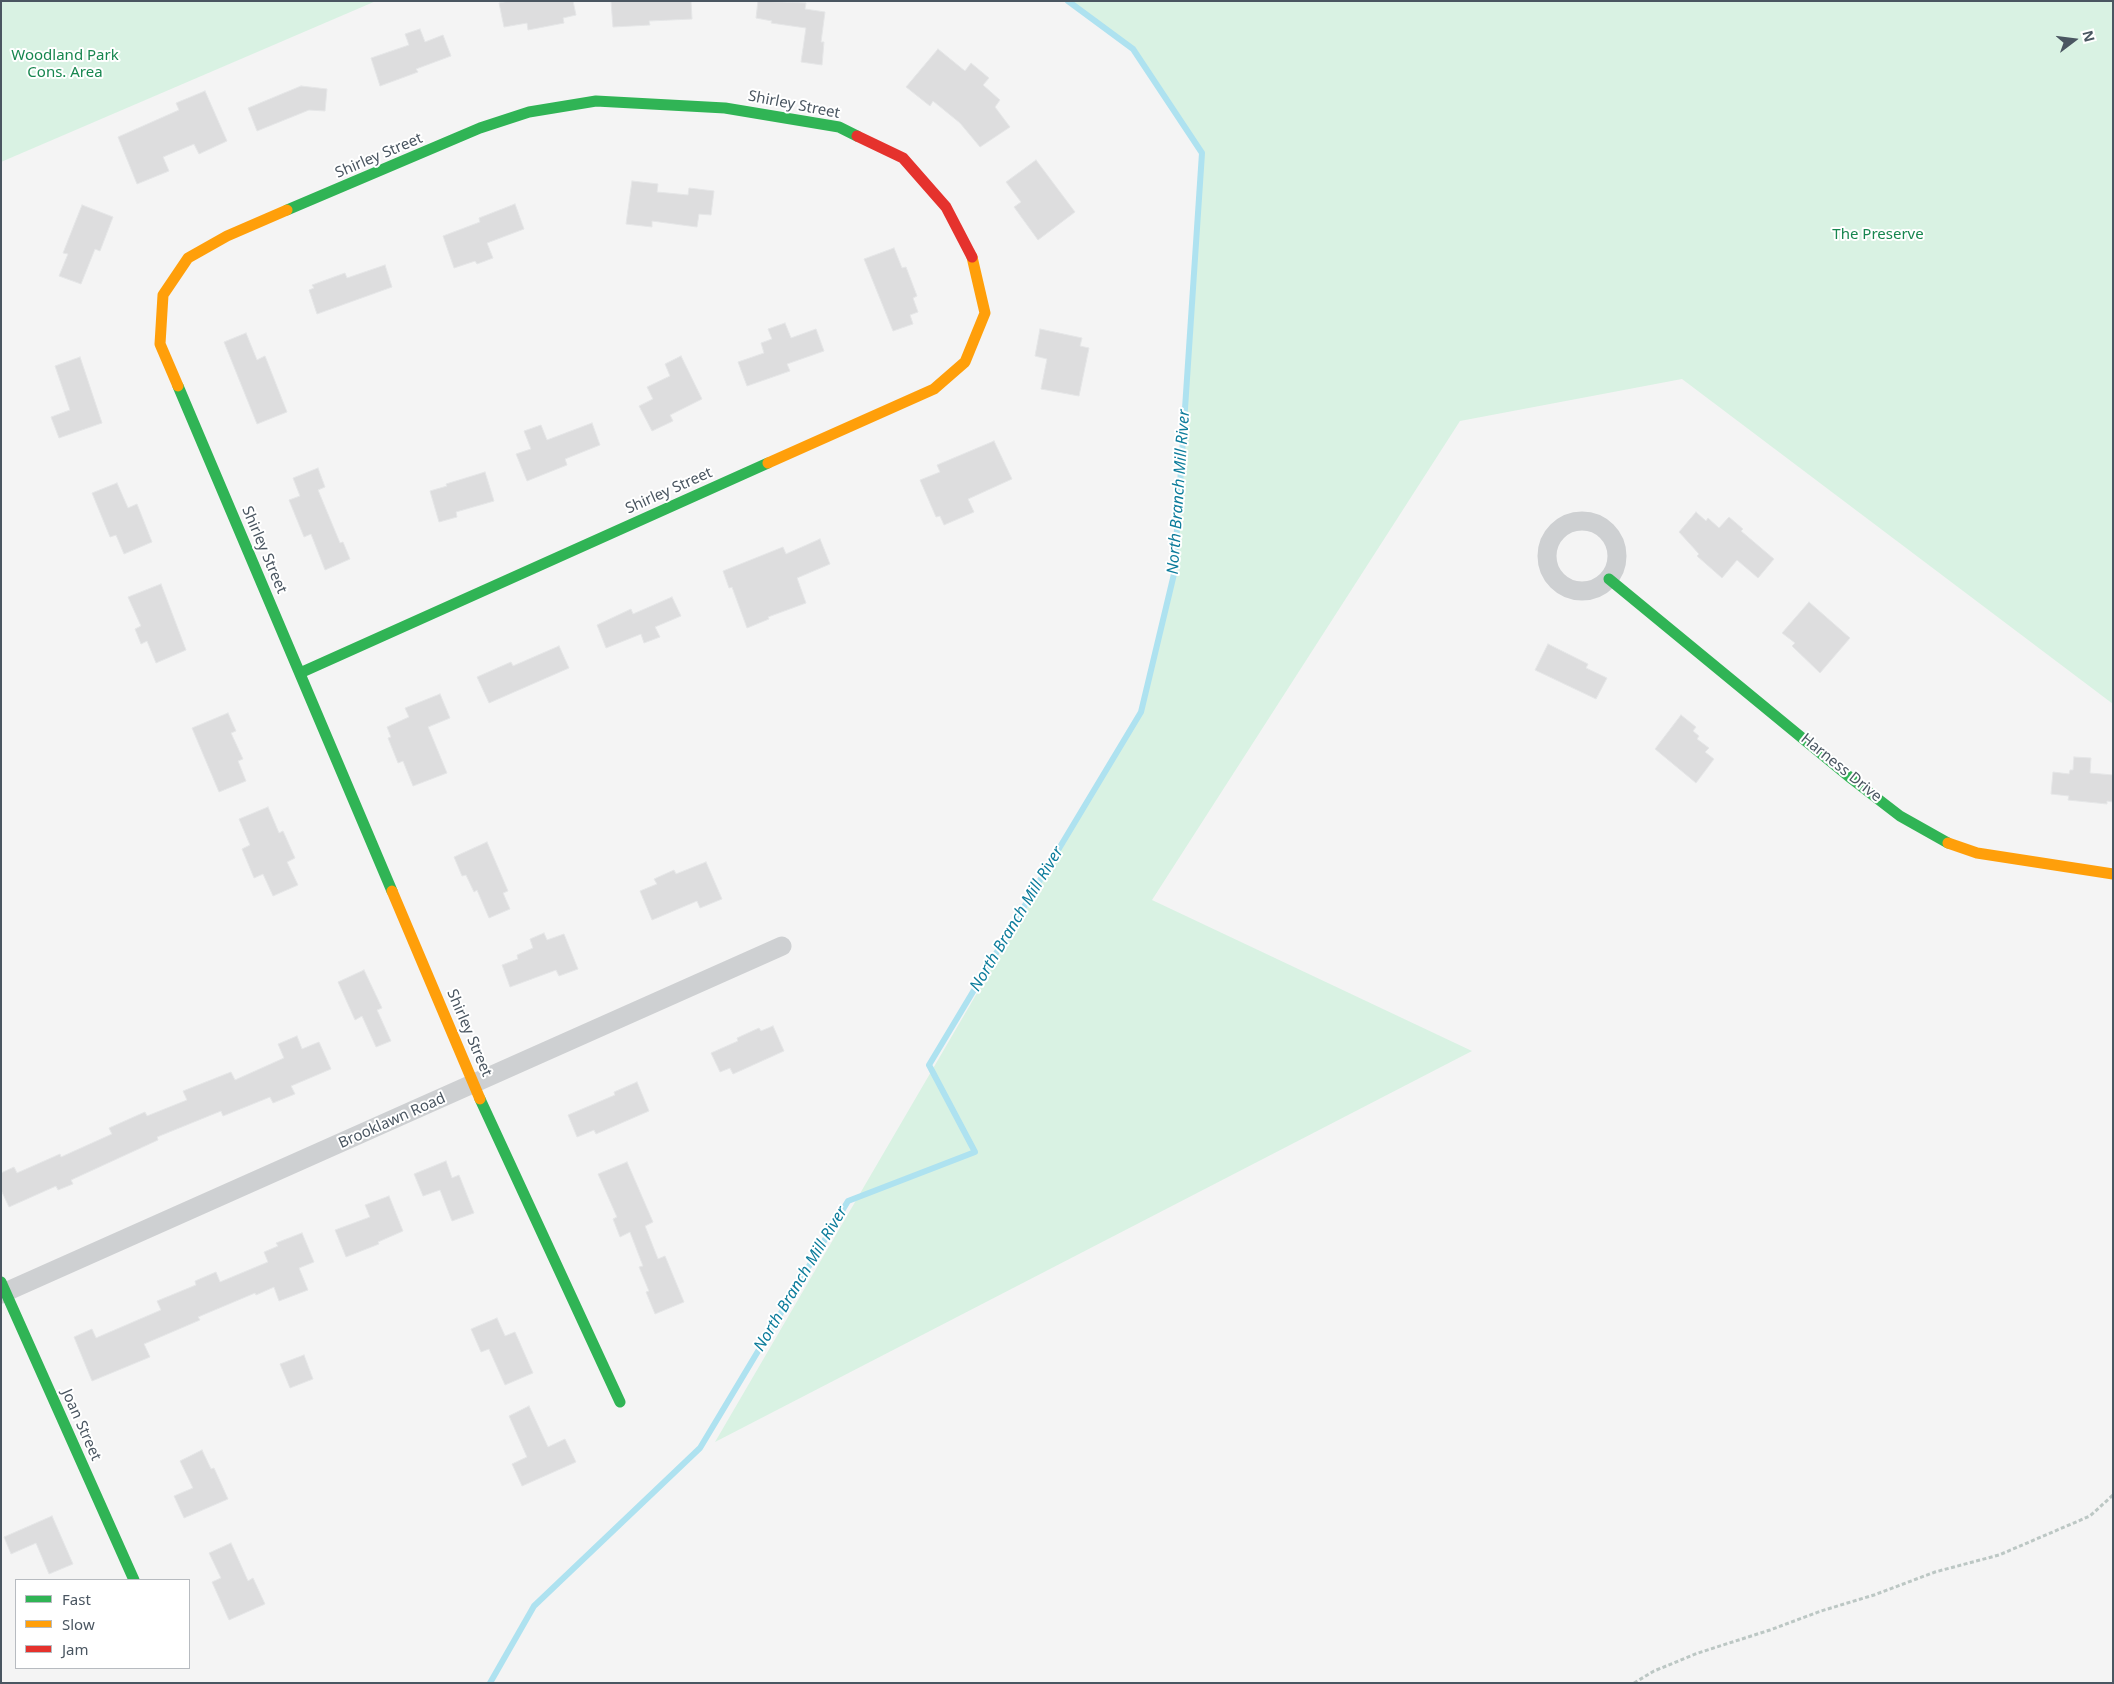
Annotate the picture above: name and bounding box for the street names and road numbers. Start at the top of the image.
street label: Shirley Street [747,87,841,123]
street label: Shirley Street [333,130,425,182]
street label: Shirley Street [623,464,715,518]
street label: Shirley Street [238,504,290,596]
street label: Harness Drive [1797,730,1885,806]
street label: Shirley Street [443,987,495,1079]
street label: Brooklawn Road [336,1089,448,1153]
street label: Joan Street [57,1386,105,1464]

